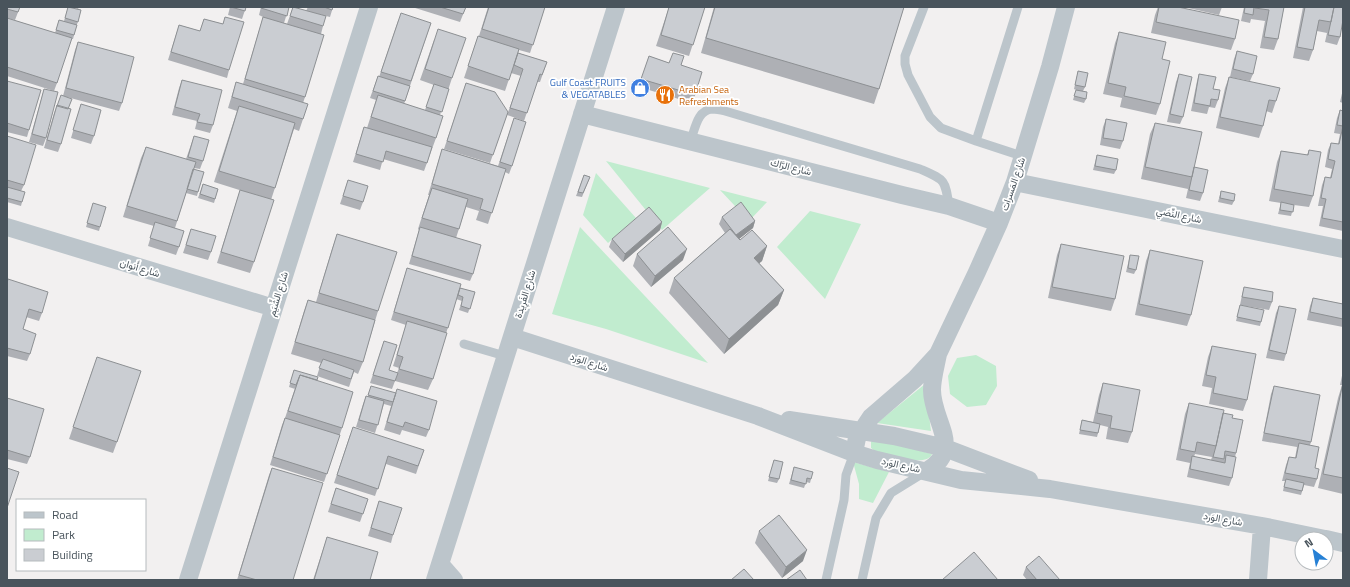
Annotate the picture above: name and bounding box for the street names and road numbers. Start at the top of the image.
street label: شارع الرَّاك [769,155,813,179]
street label: شارع المَسرات [997,155,1029,213]
street label: شارع النِّصَي [1155,203,1203,228]
street label: شارع أَنوان [118,255,162,281]
street label: شارع الفَرِيدة [511,268,540,320]
street label: شارع الشِّيَم [264,270,292,318]
street label: شارع الوَرد [568,349,610,375]
street label: شارع الوَرد [880,453,922,477]
street label: شارع الوَرد [1202,508,1244,530]

